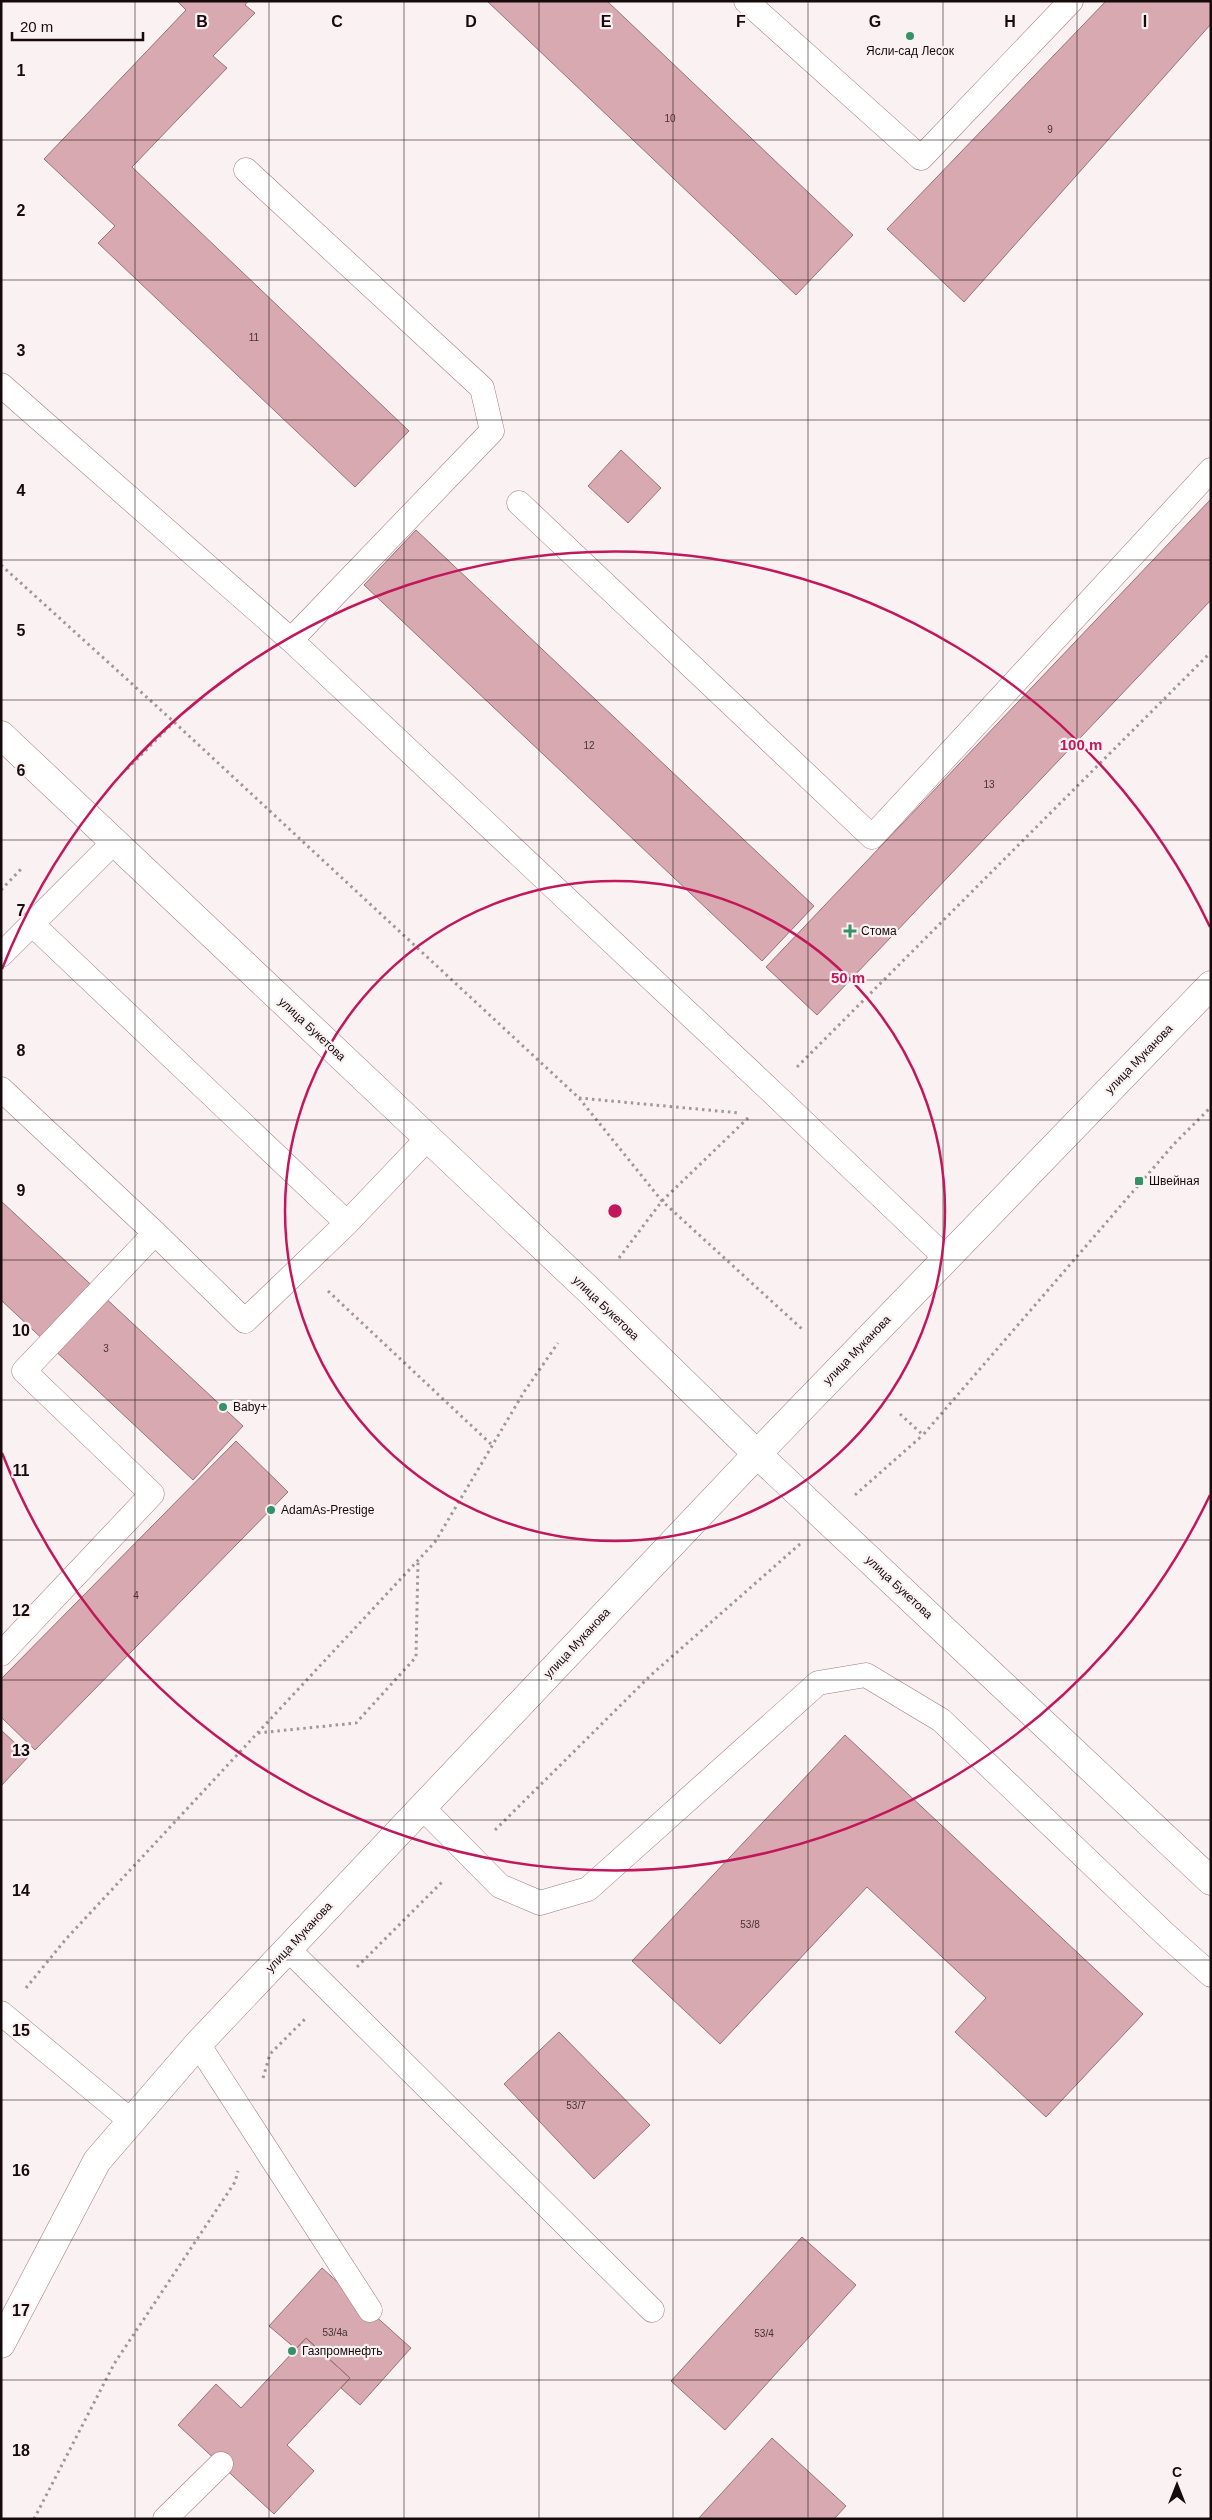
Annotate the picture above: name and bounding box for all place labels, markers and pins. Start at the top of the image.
marker: Ясли-сад Лесок [904,30,916,42]
place label: Ясли-сад Лесок [866,44,955,58]
marker: Стома [843,924,857,938]
place label: Стома [861,924,897,938]
place label: Швейная [1149,1174,1199,1188]
marker: Швейная [1133,1175,1145,1187]
centre of rings [606,1202,624,1220]
place label: Baby+ [233,1400,267,1414]
marker: Baby+ [217,1401,229,1413]
place label: AdamAs-Prestige [281,1503,375,1517]
marker: AdamAs-Prestige [265,1504,277,1516]
place label: Газпромнефть [302,2344,383,2358]
marker: Газпромнефть [286,2345,298,2357]

